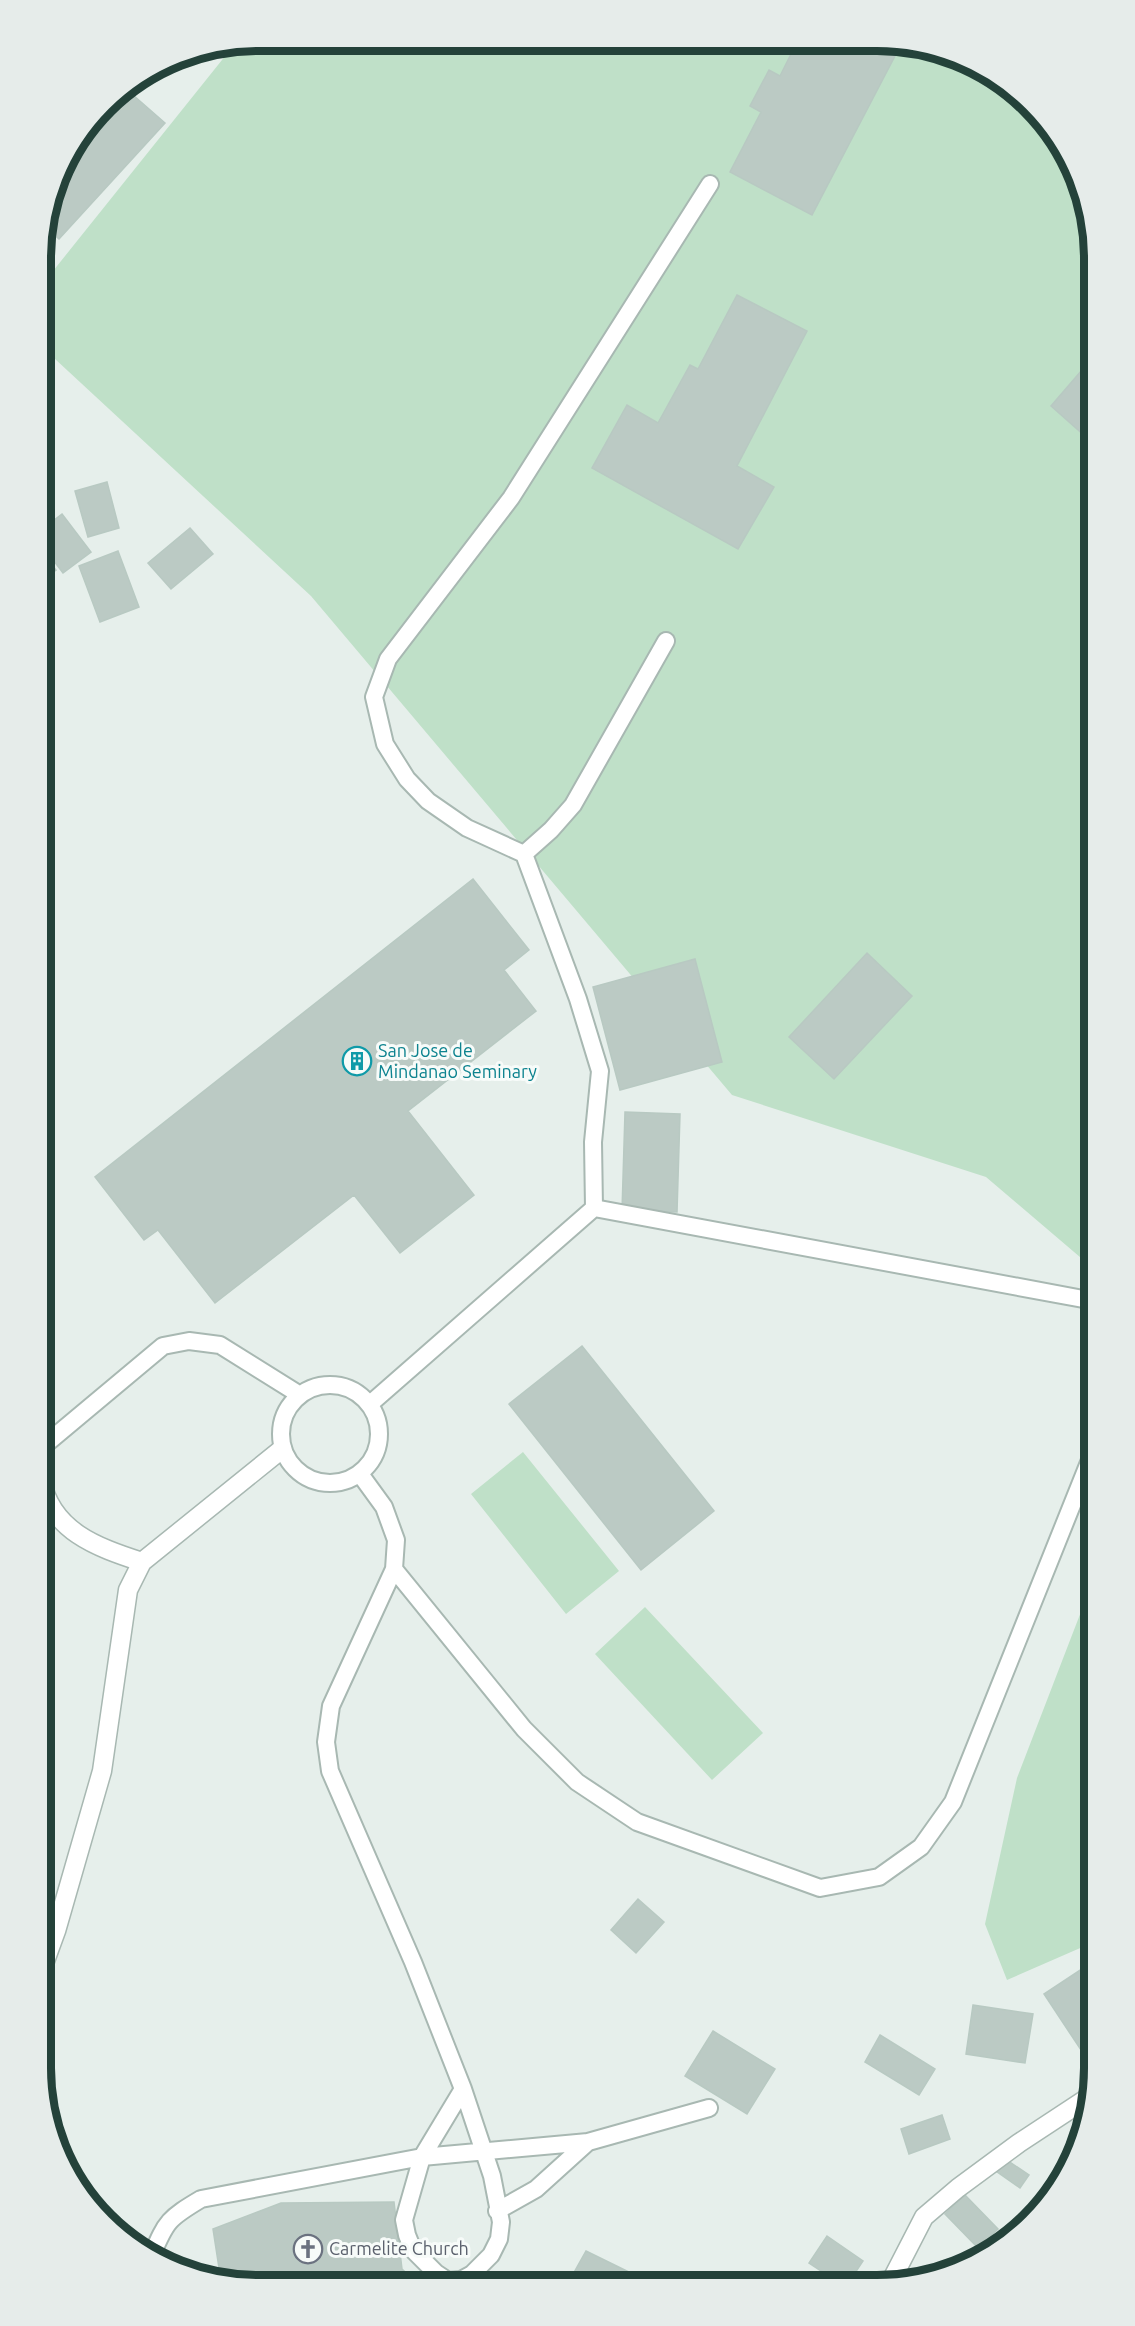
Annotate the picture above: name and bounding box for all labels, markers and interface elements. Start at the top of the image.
place label: San Jose de Mindanao Seminary [378,1040,537,1081]
building icon: San Jose de Mindanao Seminary [341,1045,373,1077]
church icon: Carmelite Church [292,2233,324,2265]
place label: Carmelite Church [329,2238,469,2258]

